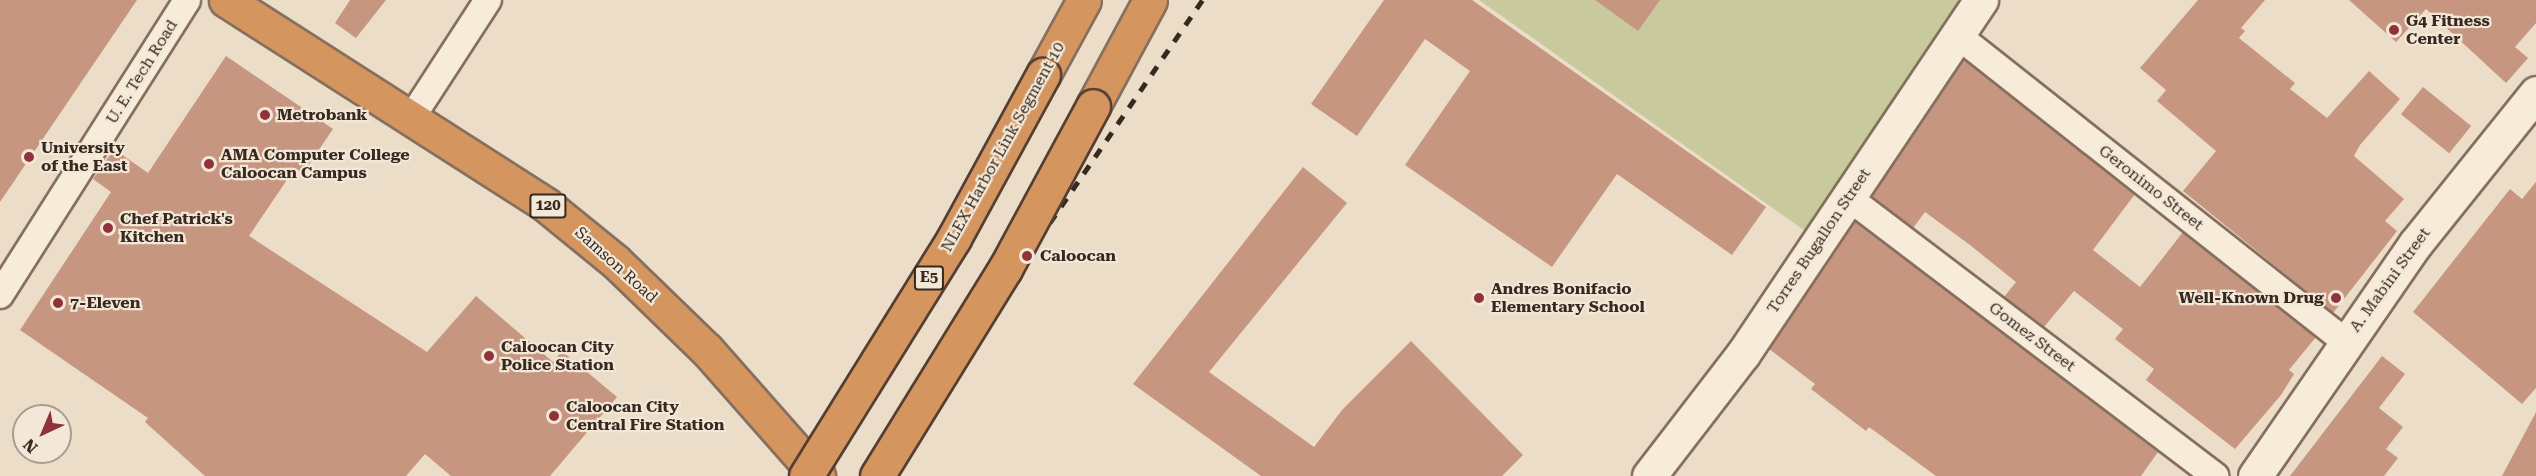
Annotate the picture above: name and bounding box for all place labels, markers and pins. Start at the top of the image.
place label: G4 Fitness Center [2406,11,2490,49]
marker: G4 Fitness Center [2387,23,2401,37]
place label: Metrobank [277,105,367,125]
marker: Metrobank [258,108,272,122]
place label: University of the East [41,138,127,176]
place label: AMA Computer College Caloocan Campus [221,145,410,183]
marker: University of the East [22,150,36,164]
marker: AMA Computer College Caloocan Campus [202,157,216,171]
place label: Chef Patrick's Kitchen [120,209,233,247]
marker: Chef Patrick's Kitchen [101,221,115,235]
place label: Caloocan [1040,246,1116,266]
marker: Caloocan [1018,247,1036,265]
place label: Andres Bonifacio Elementary School [1491,279,1645,317]
place label: Well-Known Drug [2178,288,2324,308]
marker: Andres Bonifacio Elementary School [1472,291,1486,305]
marker: Well-Known Drug [2329,291,2343,305]
place label: 7-Eleven [70,293,140,313]
marker: 7-Eleven [51,296,65,310]
place label: Caloocan City Police Station [501,337,614,375]
marker: Caloocan City Police Station [482,349,496,363]
place label: Caloocan City Central Fire Station [566,397,724,435]
marker: Caloocan City Central Fire Station [547,409,561,423]

